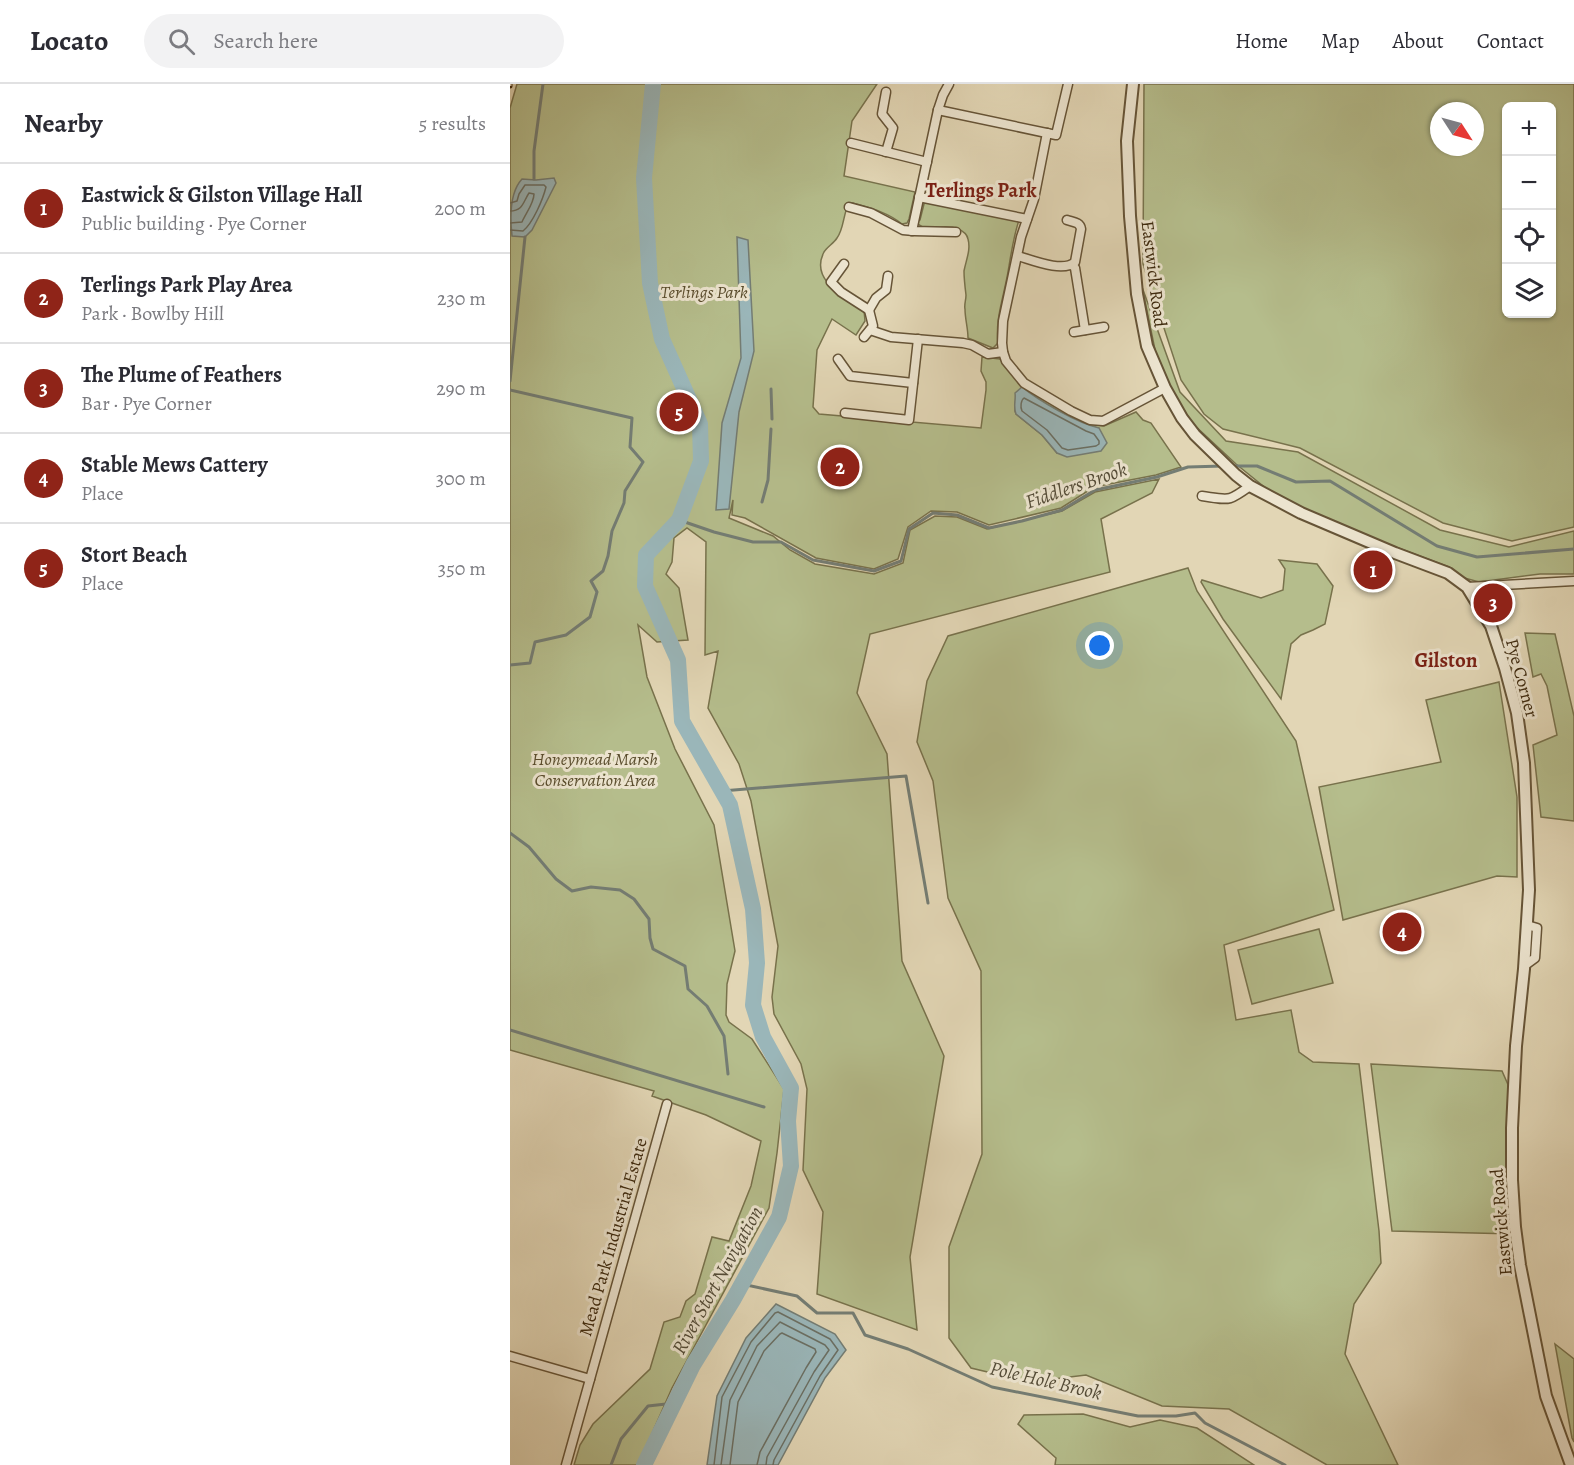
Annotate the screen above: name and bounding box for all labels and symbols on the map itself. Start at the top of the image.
north arrow [1430,102,1484,156]
district label: Terlings Park [925,177,1037,204]
street label: Eastwick Road [1136,219,1172,329]
park label: Terlings Park [660,280,748,304]
pin: 5 [660,390,698,434]
pin: 2 [820,444,860,490]
water label: Fiddlers Brook [1022,455,1131,515]
pin: 1 [1354,548,1392,592]
pin: 3 [1474,580,1512,626]
your location [1085,631,1114,660]
street label: Pye Corner [1500,636,1544,720]
district label: Gilston [1414,646,1478,674]
park label: Honeymead Marsh Conservation Area [532,747,658,792]
pin: 4 [1382,910,1422,954]
street label: Mead Park Industrial Estate [573,1135,653,1339]
street label: Eastwick Road [1484,1167,1518,1276]
water label: River Stort Navigation [666,1201,769,1359]
water label: Pole Hole Brook [987,1354,1105,1407]

